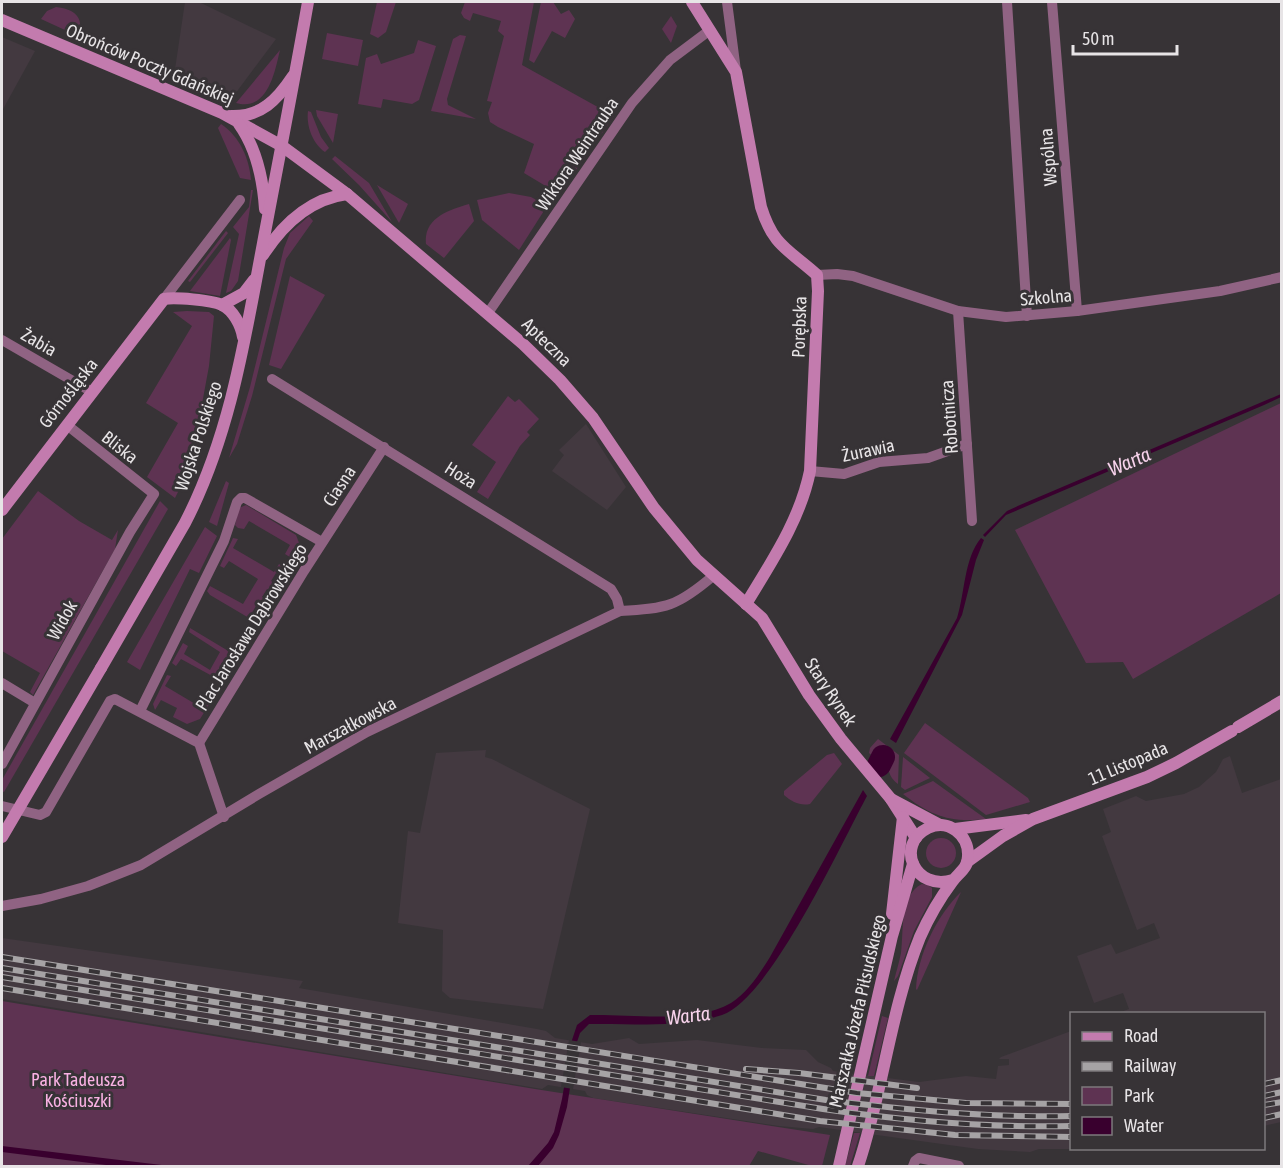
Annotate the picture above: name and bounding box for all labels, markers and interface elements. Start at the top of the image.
scale bar [1073,18,1176,56]
street label: Obrońców Poczty Gdańskiej [63,19,237,109]
text: 50 m [1082,28,1114,49]
street label: Wiktora Weintrauba [531,93,623,215]
street label: Wspólna [1035,127,1061,187]
street label: Szkolna [1019,284,1073,310]
street label: Porębska [787,296,811,358]
street label: Apteczna [518,313,576,371]
street label: Żabia [18,324,60,360]
street label: Górnośląska [34,354,102,432]
street label: Wojska Polskiego [170,379,226,493]
street label: Robotnicza [936,379,962,455]
street label: Bliska [98,426,142,468]
street label: Żurawia [840,434,896,466]
water label: Warta [1104,442,1154,480]
street label: Hoża [441,457,481,493]
street label: Ciasna [318,462,360,510]
street label: Plac Jarosława Dąbrowskiego [191,540,311,714]
street label: Widok [43,596,81,644]
street label: Stary Rynek [801,654,861,730]
street label: Marszałkowska [301,692,399,758]
street label: 11 Listopada [1085,737,1171,789]
street label: Marszałka Józefa Piłsudskiego [825,912,889,1110]
water label: Warta [665,1001,711,1029]
legend [1070,1012,1265,1150]
text: Road [1124,1025,1158,1046]
text: Railway [1124,1055,1176,1076]
park label: Park Tadeusza Kościuszki [31,1069,125,1111]
text: Park [1124,1085,1154,1106]
text: Water [1124,1115,1164,1136]

